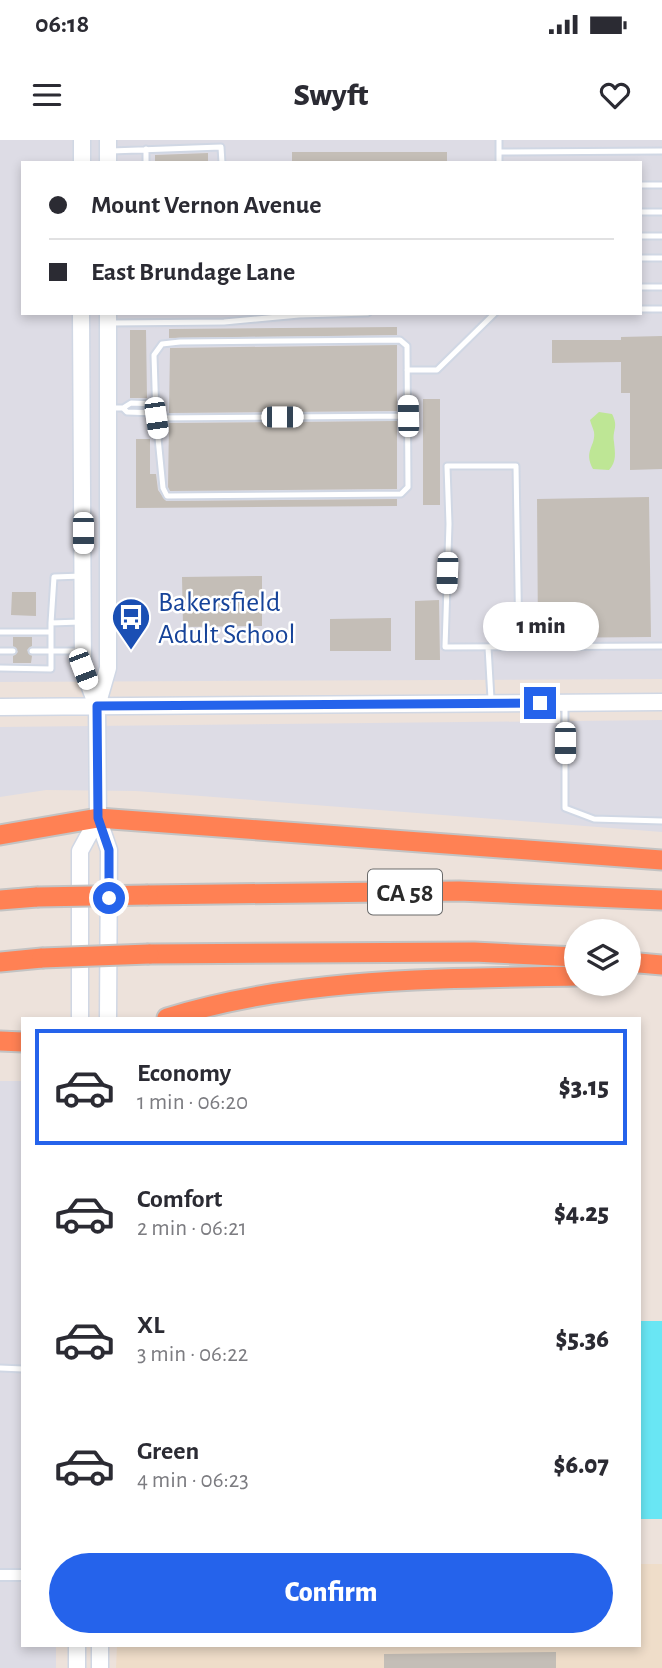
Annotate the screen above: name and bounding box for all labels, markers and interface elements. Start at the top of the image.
text: 06:18 [35,11,89,37]
icon: menu [28,76,66,114]
icon: heart [596,76,634,114]
text: Swyft [294,79,368,111]
text: Mount Vernon Avenue [91,192,322,218]
text: East Brundage Lane [91,259,295,285]
car [398,395,419,437]
car [143,396,170,440]
car [262,407,304,428]
car [73,512,94,554]
car [436,552,459,594]
place label: Bakersfield Adult School [158,589,295,649]
bus stop icon: Bakersfield Adult School [110,596,152,651]
callout: 1 min [482,602,598,650]
text: 1 min [517,615,565,638]
car [66,646,101,692]
route end [524,687,556,719]
car [555,722,576,764]
road number: CA 58 [368,870,442,914]
route start [93,882,125,914]
map controls [564,919,641,996]
button: layers [564,919,641,996]
icon: car [53,1056,116,1119]
text: Economy [137,1060,231,1086]
text: $3.15 [559,1074,609,1100]
text: 1 min · 06:20 [137,1091,248,1114]
icon: car [53,1182,116,1245]
text: Comfort [137,1186,222,1212]
text: $4.25 [554,1200,609,1226]
text: 2 min · 06:21 [137,1217,247,1240]
icon: car [53,1308,116,1371]
text: XL [137,1312,164,1338]
text: $5.36 [556,1326,609,1352]
text: 3 min · 06:22 [137,1343,248,1366]
icon: car [53,1434,116,1497]
text: Green [137,1438,199,1464]
text: $6.07 [554,1452,609,1478]
text: 4 min · 06:23 [137,1469,249,1492]
button: Confirm [49,1553,613,1633]

